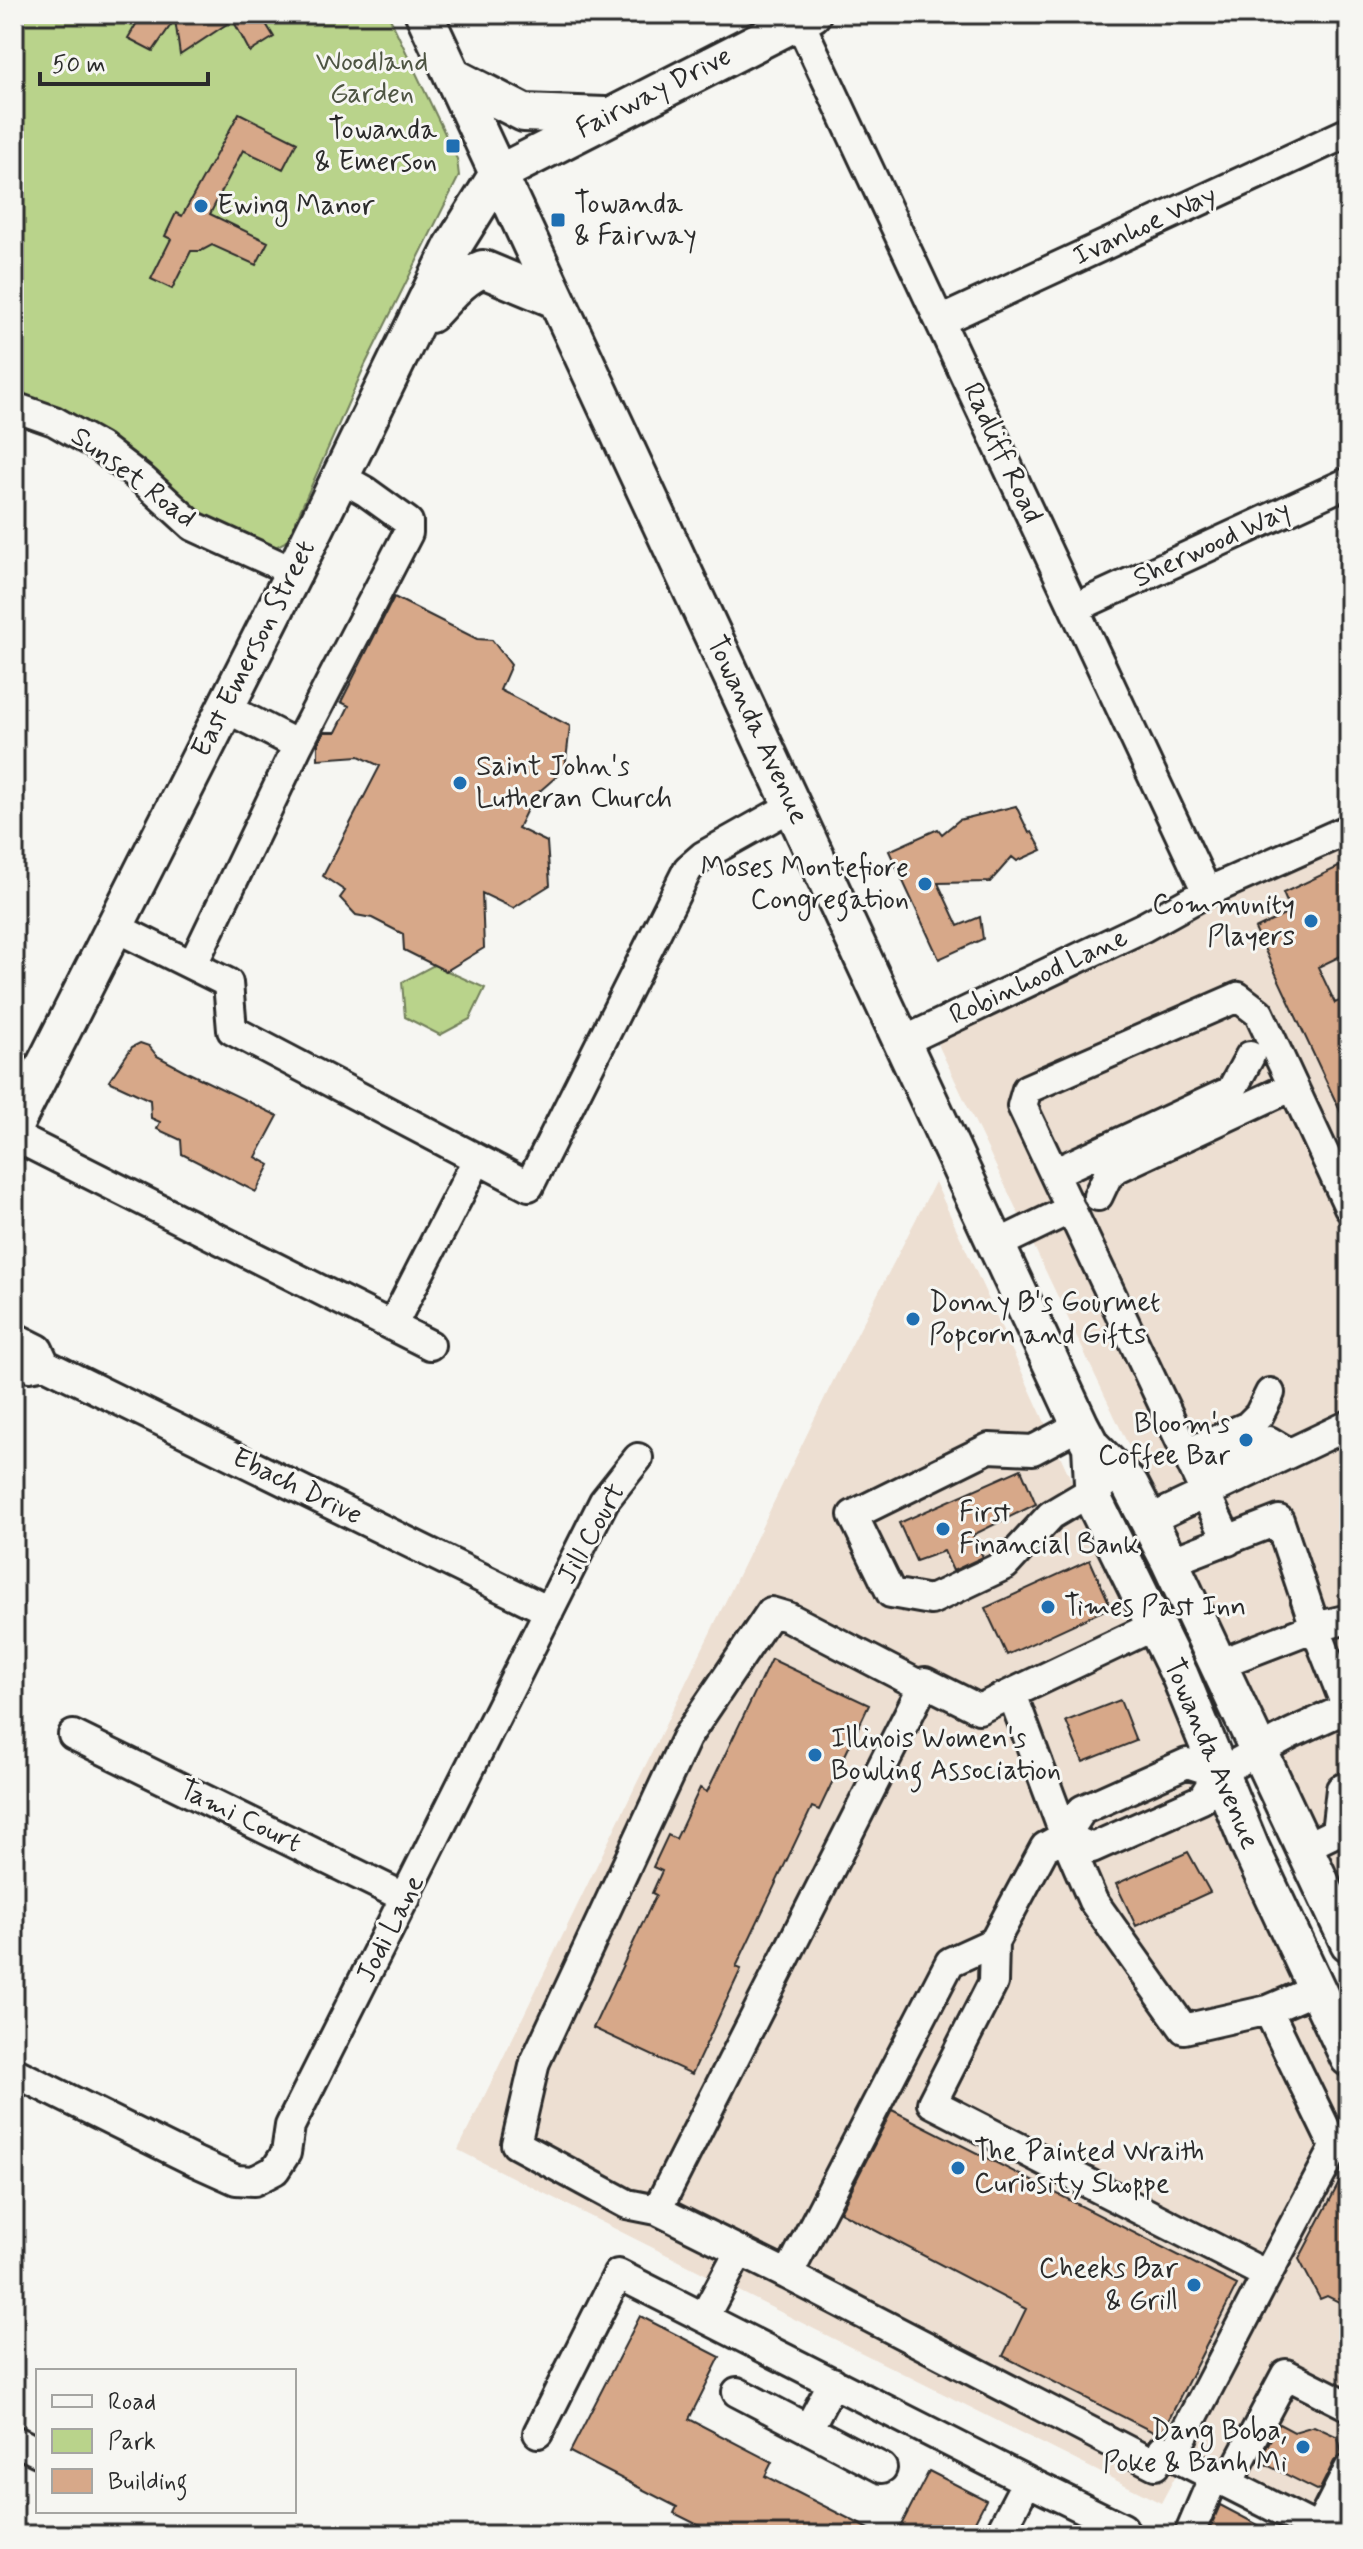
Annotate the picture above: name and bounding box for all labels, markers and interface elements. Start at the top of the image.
scale bar [40,36,208,86]
street label: Fairway Drive [570,38,738,148]
park label: Woodland Garden [316,44,428,113]
text: 50 m [52,50,106,81]
place label: Towanda & Emerson [315,112,437,181]
marker: Towanda & Emerson [444,137,462,155]
street label: Ivanhoe Way [1067,177,1223,275]
place label: Towanda & Fairway [574,186,697,255]
place label: Ewing Manor [217,188,375,227]
marker: Ewing Manor [192,197,210,215]
marker: Towanda & Fairway [549,211,567,229]
street label: Radliff Road [953,377,1051,529]
street label: Sunset Road [63,419,203,537]
street label: Sherwood Way [1127,492,1297,598]
street label: East Emerson Street [183,534,325,764]
street label: Towanda Avenue [697,630,817,830]
place label: Saint John's Lutheran Church [476,749,672,818]
marker: Saint John's Lutheran Church [451,774,469,792]
place label: Moses Montefiore Congregation [701,850,909,922]
marker: Moses Montefiore Congregation [916,875,934,893]
place label: Community Players [1152,887,1295,956]
marker: Community Players [1302,912,1320,930]
street label: Robinhood Lane [944,919,1134,1035]
place label: Donny B's Gourmet Popcorn and Gifts [929,1285,1161,1354]
marker: Donny B's Gourmet Popcorn and Gifts [904,1310,922,1328]
place label: Bloom's Coffee Bar [1098,1406,1230,1475]
marker: Bloom's Coffee Bar [1237,1431,1255,1449]
street label: Ebach Drive [226,1440,368,1534]
street label: Jill Court [549,1477,635,1591]
place label: First Financial Bank [959,1495,1139,1564]
marker: First Financial Bank [934,1520,952,1538]
place label: Times Past Inn [1064,1589,1246,1626]
marker: Times Past Inn [1039,1598,1057,1616]
street label: Towanda Avenue [1154,1653,1268,1855]
place label: Illinois Women's Bowling Association [831,1721,1061,1793]
marker: Illinois Women's Bowling Association [806,1746,824,1764]
street label: Tami Court [173,1772,307,1862]
street label: Jodi Lane [348,1869,434,1989]
place label: The Painted Wraith Curiosity Shoppe [974,2134,1204,2203]
marker: The Painted Wraith Curiosity Shoppe [949,2159,967,2177]
place label: Cheeks Bar & Grill [1039,2251,1179,2320]
marker: Cheeks Bar & Grill [1185,2276,1203,2294]
legend [36,2369,296,2513]
text: Road [108,2387,156,2418]
place label: Dang Boba, Poke & Banh Mi [1103,2413,1287,2482]
text: Park [108,2427,156,2458]
marker: Dang Boba, Poke & Banh Mi [1294,2438,1312,2456]
text: Building [108,2467,188,2501]

